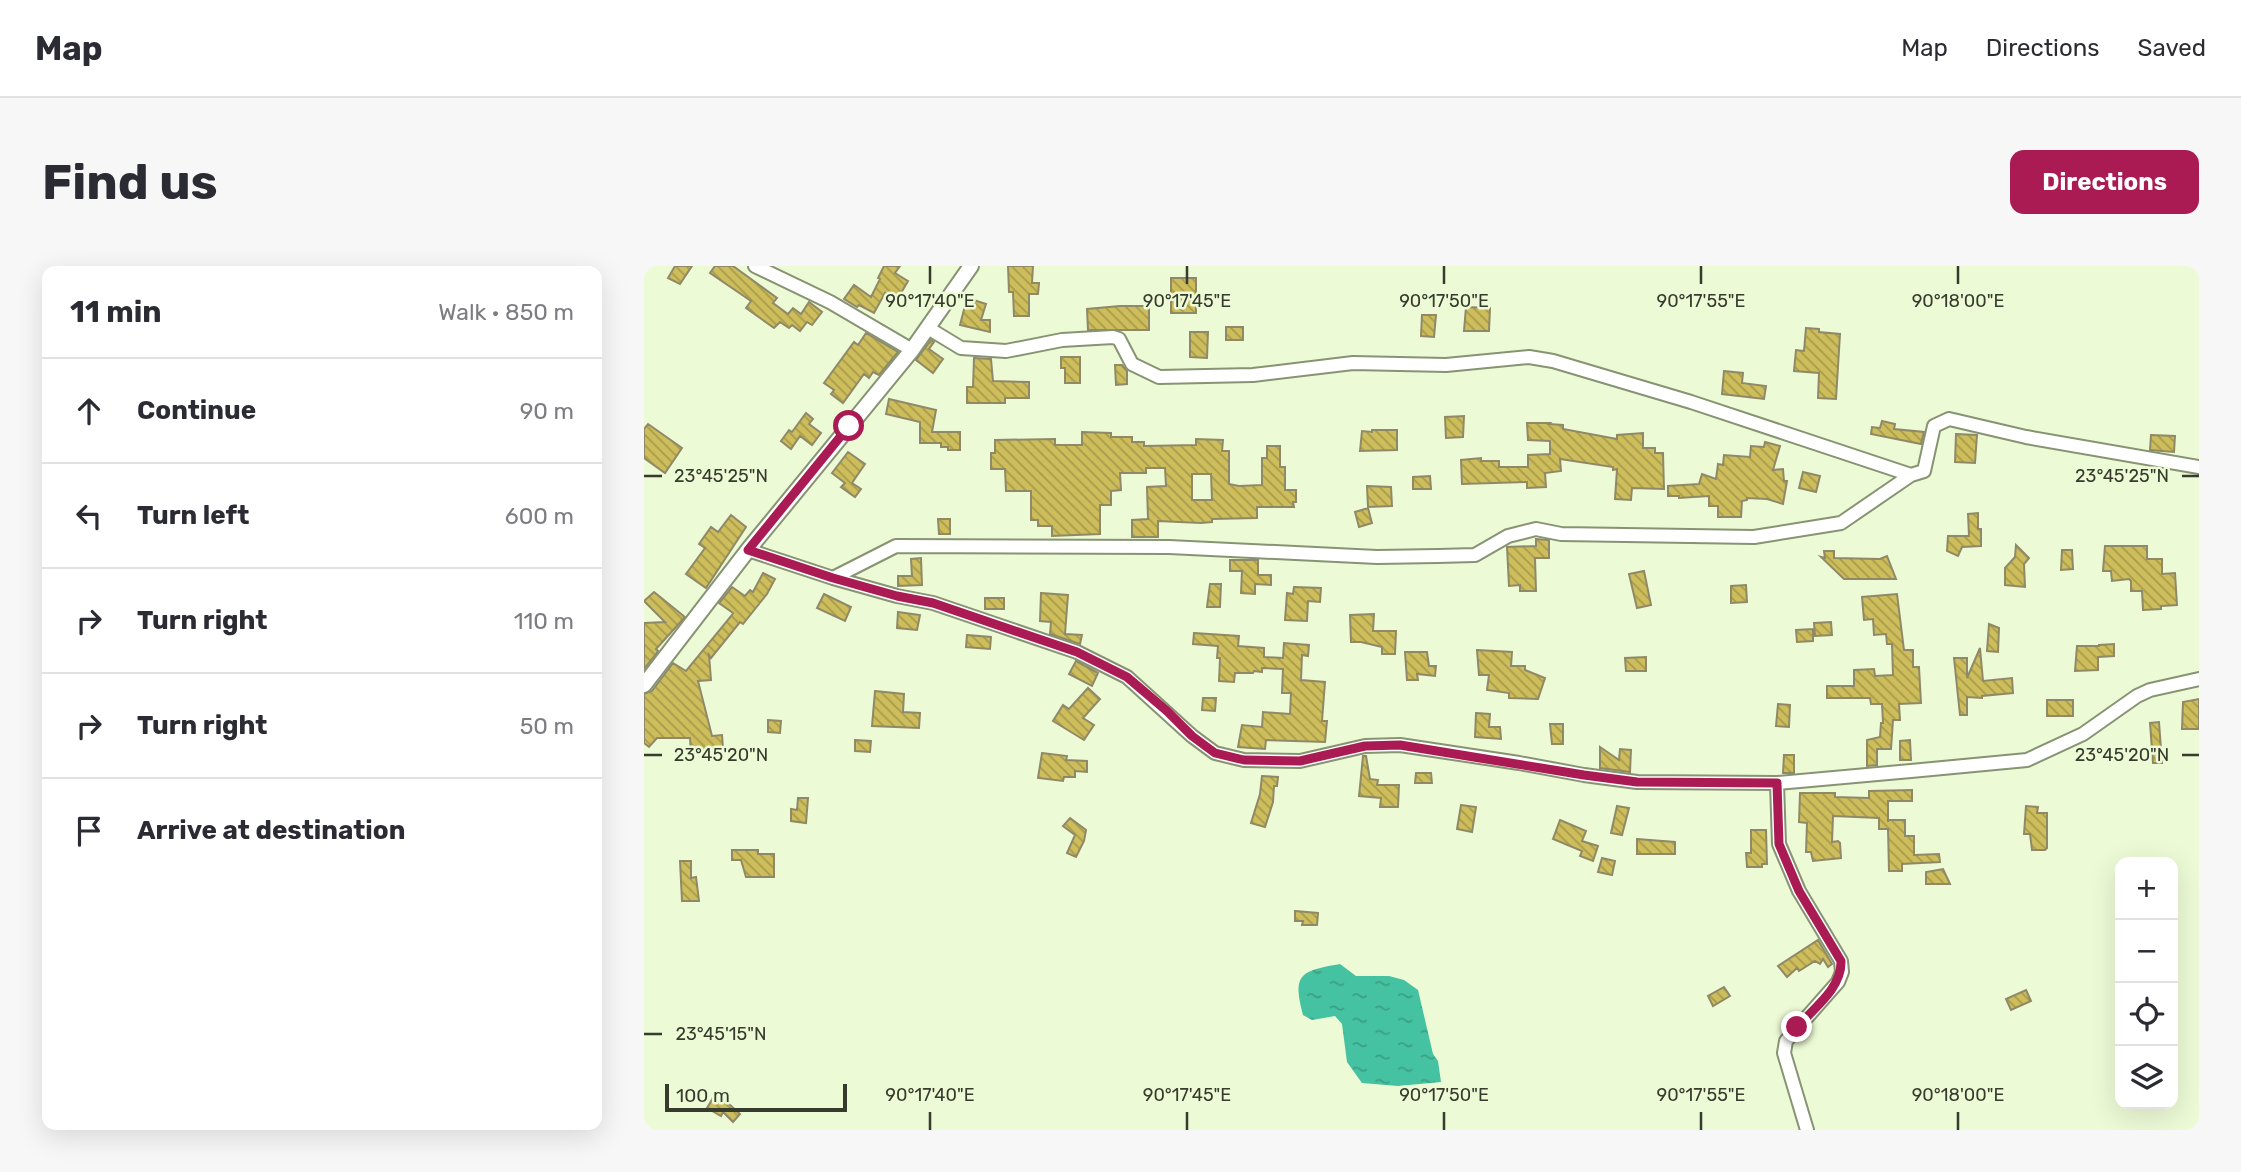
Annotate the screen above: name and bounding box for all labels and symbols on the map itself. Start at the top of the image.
text: 90°17'40"E [885,290,975,312]
text: 90°17'45"E [1143,290,1231,312]
text: 90°17'50"E [1399,290,1489,312]
text: 90°17'55"E [1657,290,1745,312]
text: 90°18'00"E [1912,290,2004,312]
route start [833,410,864,441]
text: 23°45'25"N [674,465,768,487]
text: 23°45'25"N [2075,465,2169,487]
text: 23°45'20"N [674,744,768,766]
text: 23°45'20"N [2075,744,2169,766]
route end [1781,1011,1812,1042]
text: 23°45'15"N [675,1023,767,1045]
scale bar [665,1081,847,1113]
text: 90°17'40"E [885,1084,975,1106]
text: 90°17'45"E [1143,1084,1231,1106]
text: 90°17'50"E [1399,1084,1489,1106]
text: 90°17'55"E [1657,1084,1745,1106]
text: 90°18'00"E [1912,1084,2004,1106]

